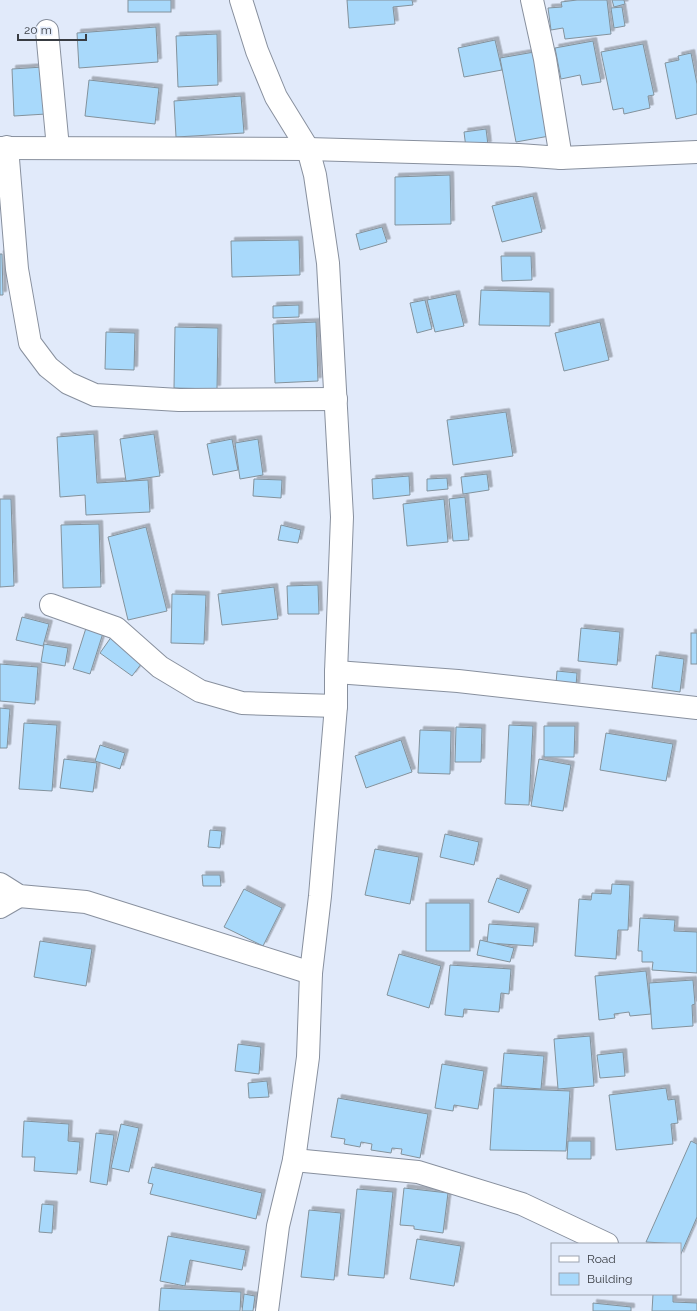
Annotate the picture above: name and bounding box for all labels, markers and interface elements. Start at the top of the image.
scale bar [18,16,86,42]
text: 20 m [24,23,52,37]
legend [551,1243,681,1295]
text: Road [587,1252,616,1266]
text: Building [587,1272,633,1286]

